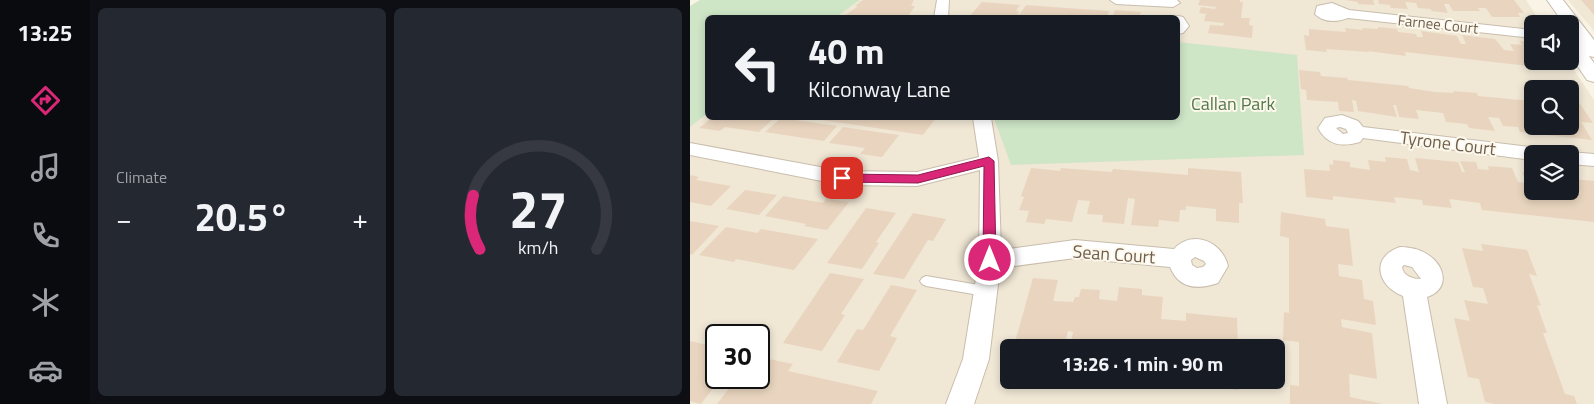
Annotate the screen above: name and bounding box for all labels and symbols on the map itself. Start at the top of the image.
street label: Farnee Court [1397,8,1480,40]
park label: Callan Park [1191,90,1275,117]
street label: Tyrone Court [1398,124,1498,162]
pin [821,157,863,199]
position arrow [963,233,1015,285]
street label: Sean Court [1072,238,1157,270]
speed limit sign: 30 [705,324,770,389]

